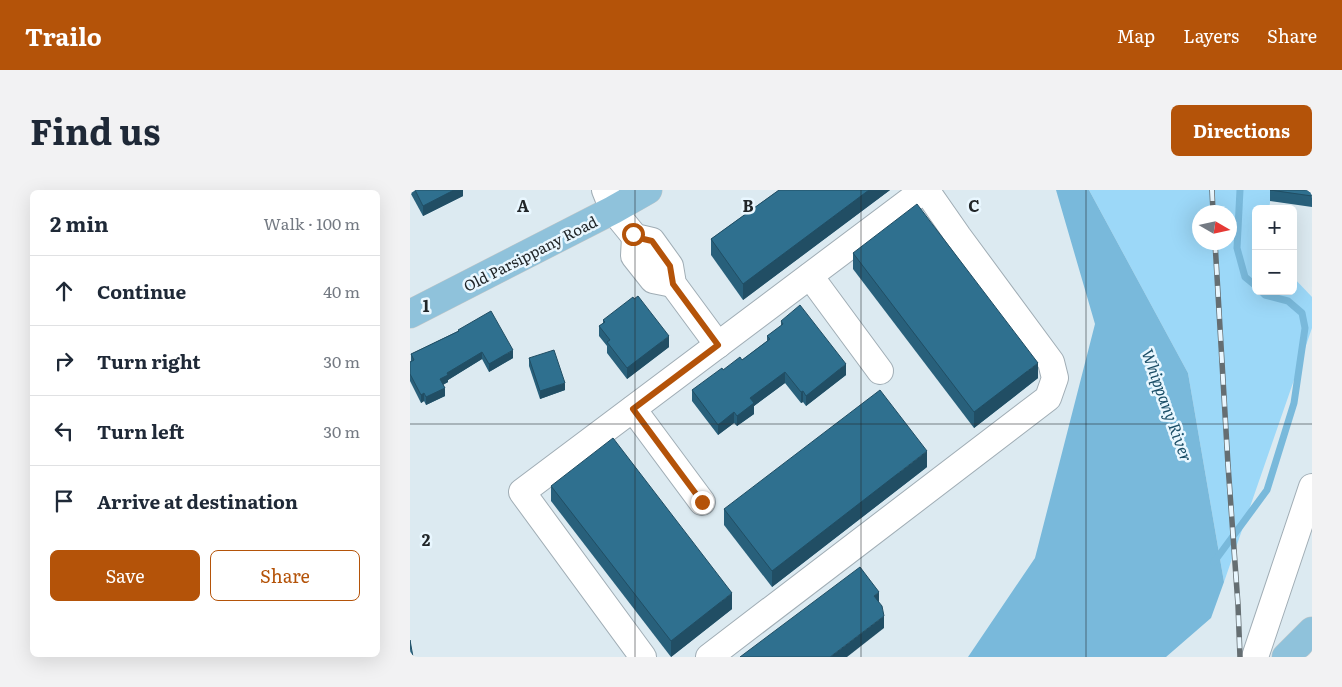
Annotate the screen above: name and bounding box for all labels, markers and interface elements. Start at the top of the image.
text: Trailo [25,18,102,53]
text: Map [1117,22,1155,49]
text: Layers [1183,22,1239,49]
text: Share [1267,22,1317,49]
text: Find us [30,104,160,156]
button: Directions [1171,105,1312,156]
text: A [517,193,529,217]
text: B [742,193,754,217]
text: C [968,193,980,217]
north arrow [1192,205,1237,250]
map controls [1252,205,1297,295]
button: + [1252,205,1297,250]
text: 2 min [50,207,109,238]
street label: Old Parsippany Road [459,209,601,297]
text: Walk · 100 m [264,211,360,235]
route start [622,223,645,246]
button: − [1252,250,1297,295]
icon: ahead [50,277,78,305]
text: Continue [97,277,186,305]
text: 40 m [323,279,360,303]
text: 1 [423,293,430,317]
water label: Whippany River [1137,345,1199,465]
icon: right [50,347,78,375]
text: Turn right [97,347,201,375]
text: 30 m [323,349,360,373]
icon: left [50,417,78,445]
text: Turn left [97,417,184,445]
text: 30 m [323,419,360,443]
icon: arrive [50,487,78,515]
text: Arrive at destination [97,487,298,515]
route end [691,491,714,514]
text: 2 [422,527,431,551]
button: Save [50,550,200,601]
button: Share [210,550,360,601]

